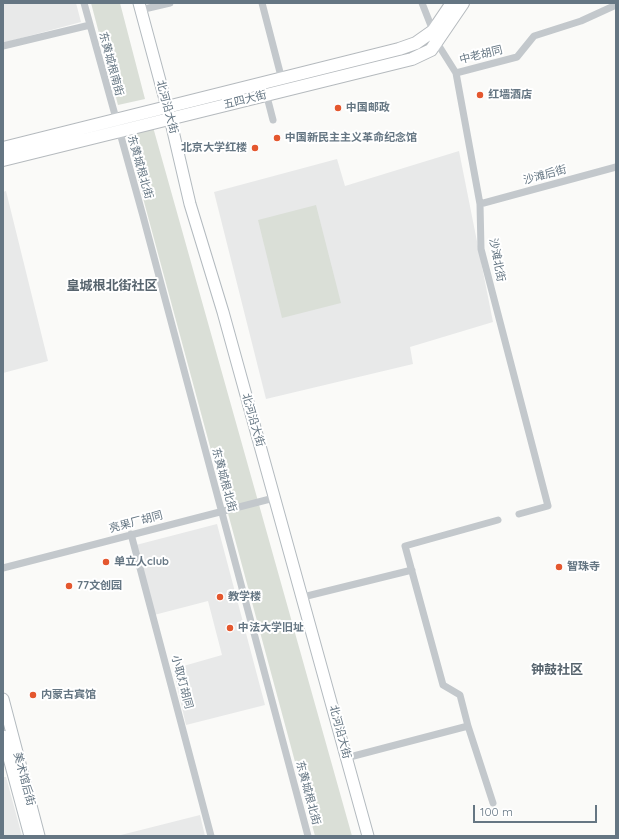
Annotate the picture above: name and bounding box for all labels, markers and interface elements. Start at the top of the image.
street label: 东黄城根南街 [96,30,126,98]
street label: 中老胡同 [458,43,504,67]
street label: 北河沿大街 [154,79,180,135]
street label: 五四大街 [222,88,268,112]
place label: 红墙酒店 [488,88,532,102]
marker: 红墙酒店 [475,90,485,100]
place label: 中国邮政 [346,101,390,115]
marker: 中国邮政 [333,103,343,113]
place label: 中国新民主主义革命纪念馆 [285,131,417,145]
street label: 东黄城根北街 [125,133,155,201]
marker: 中国新民主主义革命纪念馆 [272,133,282,143]
place label: 北京大学红楼 [181,141,247,155]
marker: 北京大学红楼 [250,143,260,153]
street label: 沙滩后街 [522,163,568,187]
street label: 沙滩北街 [486,237,508,283]
district label: 皇城根北街社区 [67,278,157,294]
street label: 北河沿大街 [239,392,267,448]
street label: 东黄城根北街 [209,446,239,514]
street label: 亮果厂胡同 [108,509,164,535]
place label: 单立人club [114,555,169,569]
marker: 单立人club [101,557,111,567]
place label: 智珠寺 [567,560,600,574]
marker: 智珠寺 [554,562,564,572]
place label: 77文创园 [77,579,122,593]
marker: 77文创园 [64,581,74,591]
place label: 教学楼 [228,590,261,604]
marker: 教学楼 [215,592,225,602]
place label: 中法大学旧址 [238,621,304,635]
marker: 中法大学旧址 [225,623,235,633]
street label: 小取灯胡同 [169,654,195,710]
district label: 钟鼓社区 [531,662,583,678]
place label: 内蒙古宾馆 [41,688,96,702]
marker: 内蒙古宾馆 [28,690,38,700]
street label: 北河沿大街 [327,704,353,760]
street label: 美术馆后街 [11,751,37,807]
street label: 东黄城根北街 [293,759,323,827]
scale bar [475,797,599,823]
text: 100 m [480,804,513,819]

